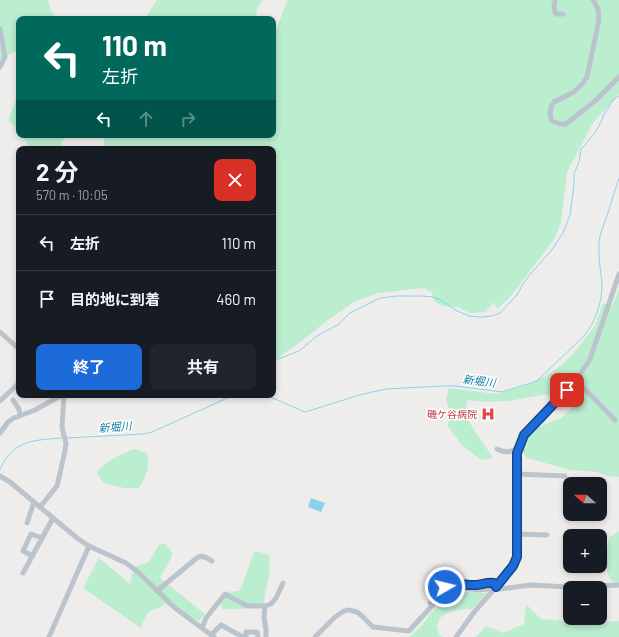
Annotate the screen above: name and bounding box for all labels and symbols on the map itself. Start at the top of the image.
water label: 新堀川 [462,372,497,389]
pin [550,373,584,407]
hospital icon: 磯ケ谷病院 [480,406,496,422]
place label: 磯ケ谷病院 [427,408,477,420]
water label: 新堀川 [98,419,133,434]
north arrow [563,477,607,521]
position arrow [424,566,466,608]

